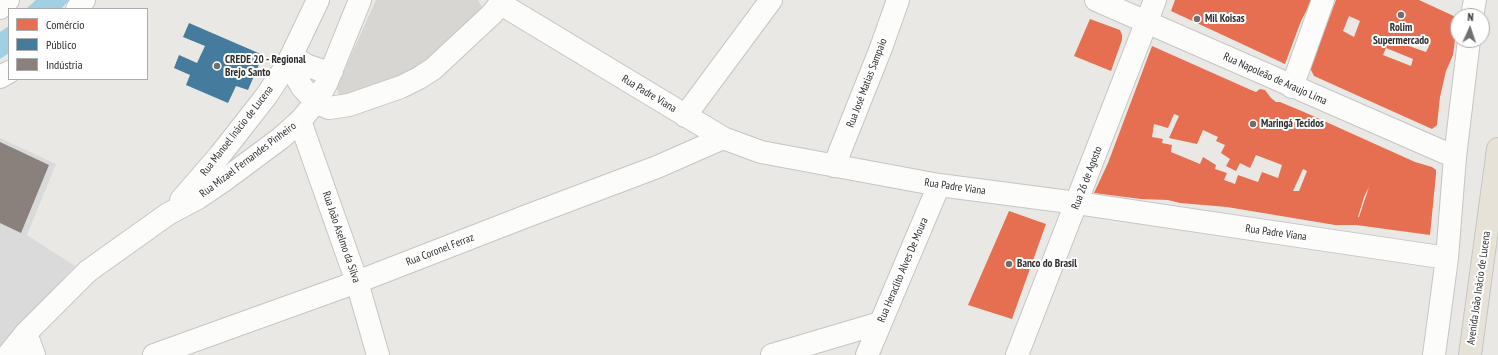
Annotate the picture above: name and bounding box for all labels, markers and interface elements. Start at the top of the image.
legend [8,8,148,80]
north arrow [1450,8,1490,48]
marker: Rolim Supermercado [1396,10,1406,20]
text: N [1467,10,1474,24]
place label: Mil Koisas [1205,12,1245,26]
marker: Mil Koisas [1192,14,1202,24]
text: Comércio [46,17,84,32]
place label: Rolim Supermercado [1373,21,1429,47]
street label: Rua José Matias Sampaio [844,36,890,130]
text: Público [46,37,76,52]
street label: Rua Napoleão de Araujo Lima [1221,50,1329,108]
place label: CREDE 20 - Regional Brejo Santo [225,53,306,79]
text: Indústria [46,57,83,72]
marker: CREDE 20 - Regional Brejo Santo [212,61,222,71]
street label: Rua Padre Viana [619,72,679,116]
street label: Rua Manoel Inácio de Lucena [198,83,276,179]
place label: Maringá Tecidos [1261,117,1324,131]
street label: Rua Mizael Fernandes Pinheiro [197,119,299,201]
marker: Maringá Tecidos [1248,119,1258,129]
street label: Rua 26 de Agosto [1069,145,1105,211]
street label: Rua Padre Viana [924,176,986,198]
street label: Rua João Aselmo da Silva [319,190,363,284]
street label: Rua Heraclito Alves De Moura [875,216,931,324]
street label: Rua Padre Viana [1245,222,1307,244]
street label: Avenida João Inácio de Lucena [1464,230,1494,346]
street label: Rua Coronel Ferraz [404,231,476,269]
place label: Banco do Brasil [1017,257,1077,271]
marker: Banco do Brasil [1004,259,1014,269]

